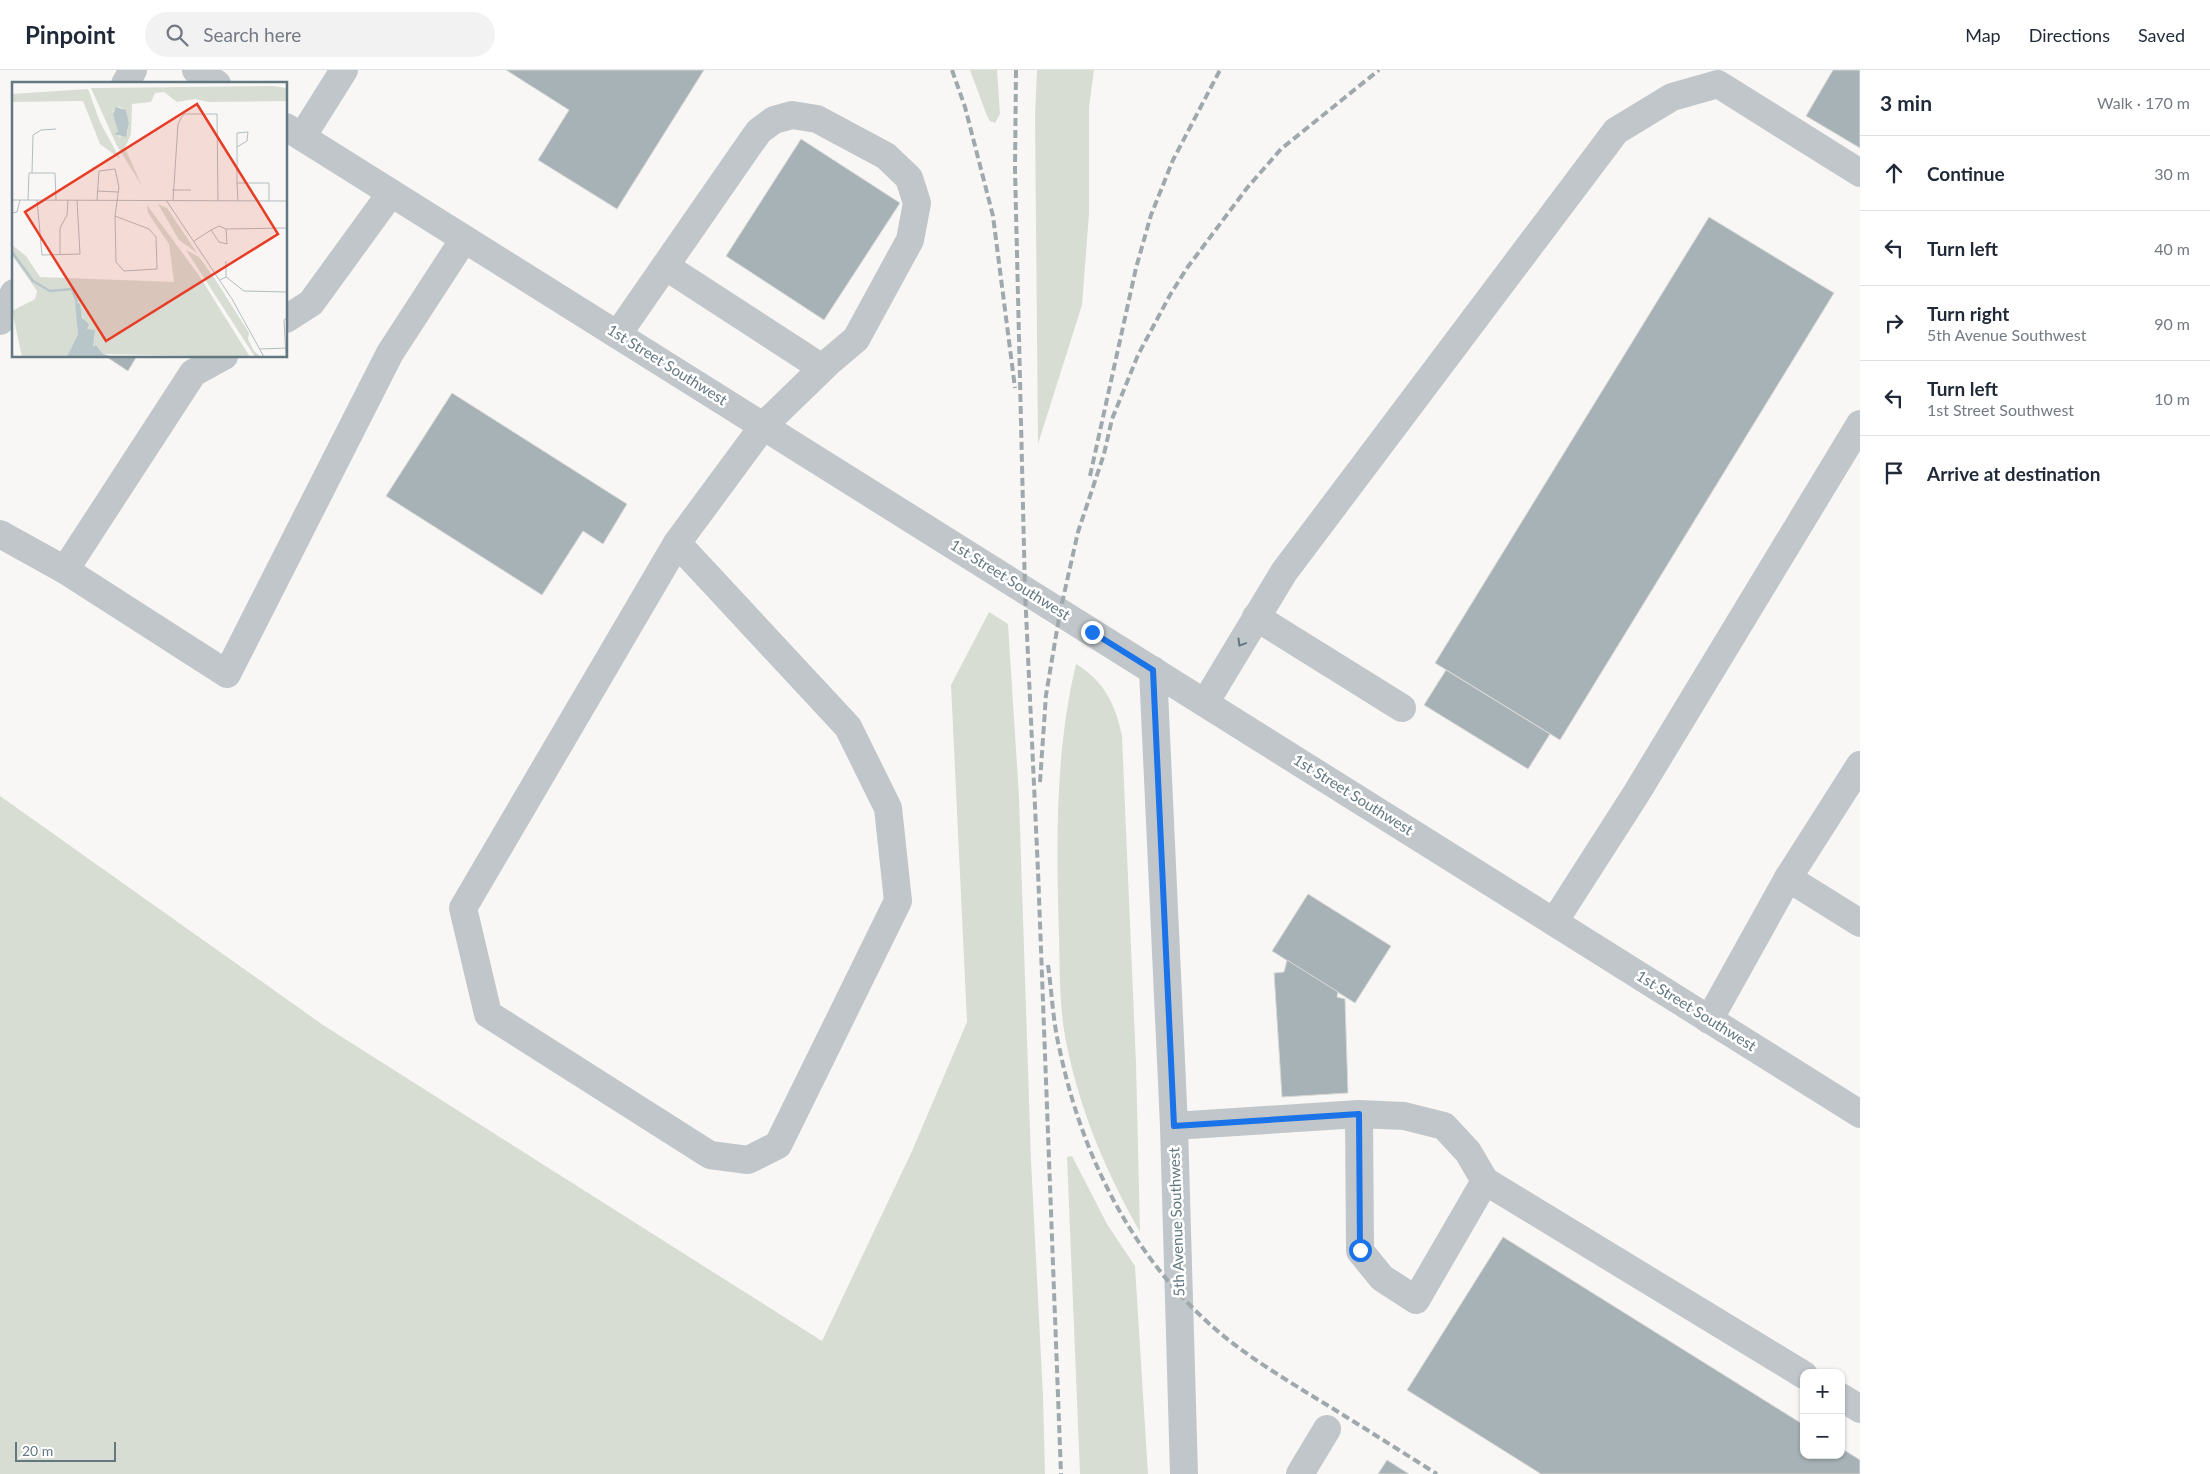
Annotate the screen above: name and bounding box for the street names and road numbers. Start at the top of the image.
street label: 1st Street Southwest [604,320,731,409]
street label: 1st Street Southwest [947,535,1074,624]
street label: 1st Street Southwest [1290,750,1417,839]
street label: 1st Street Southwest [1633,966,1760,1055]
street label: 5th Avenue Southwest [1164,1146,1188,1297]

